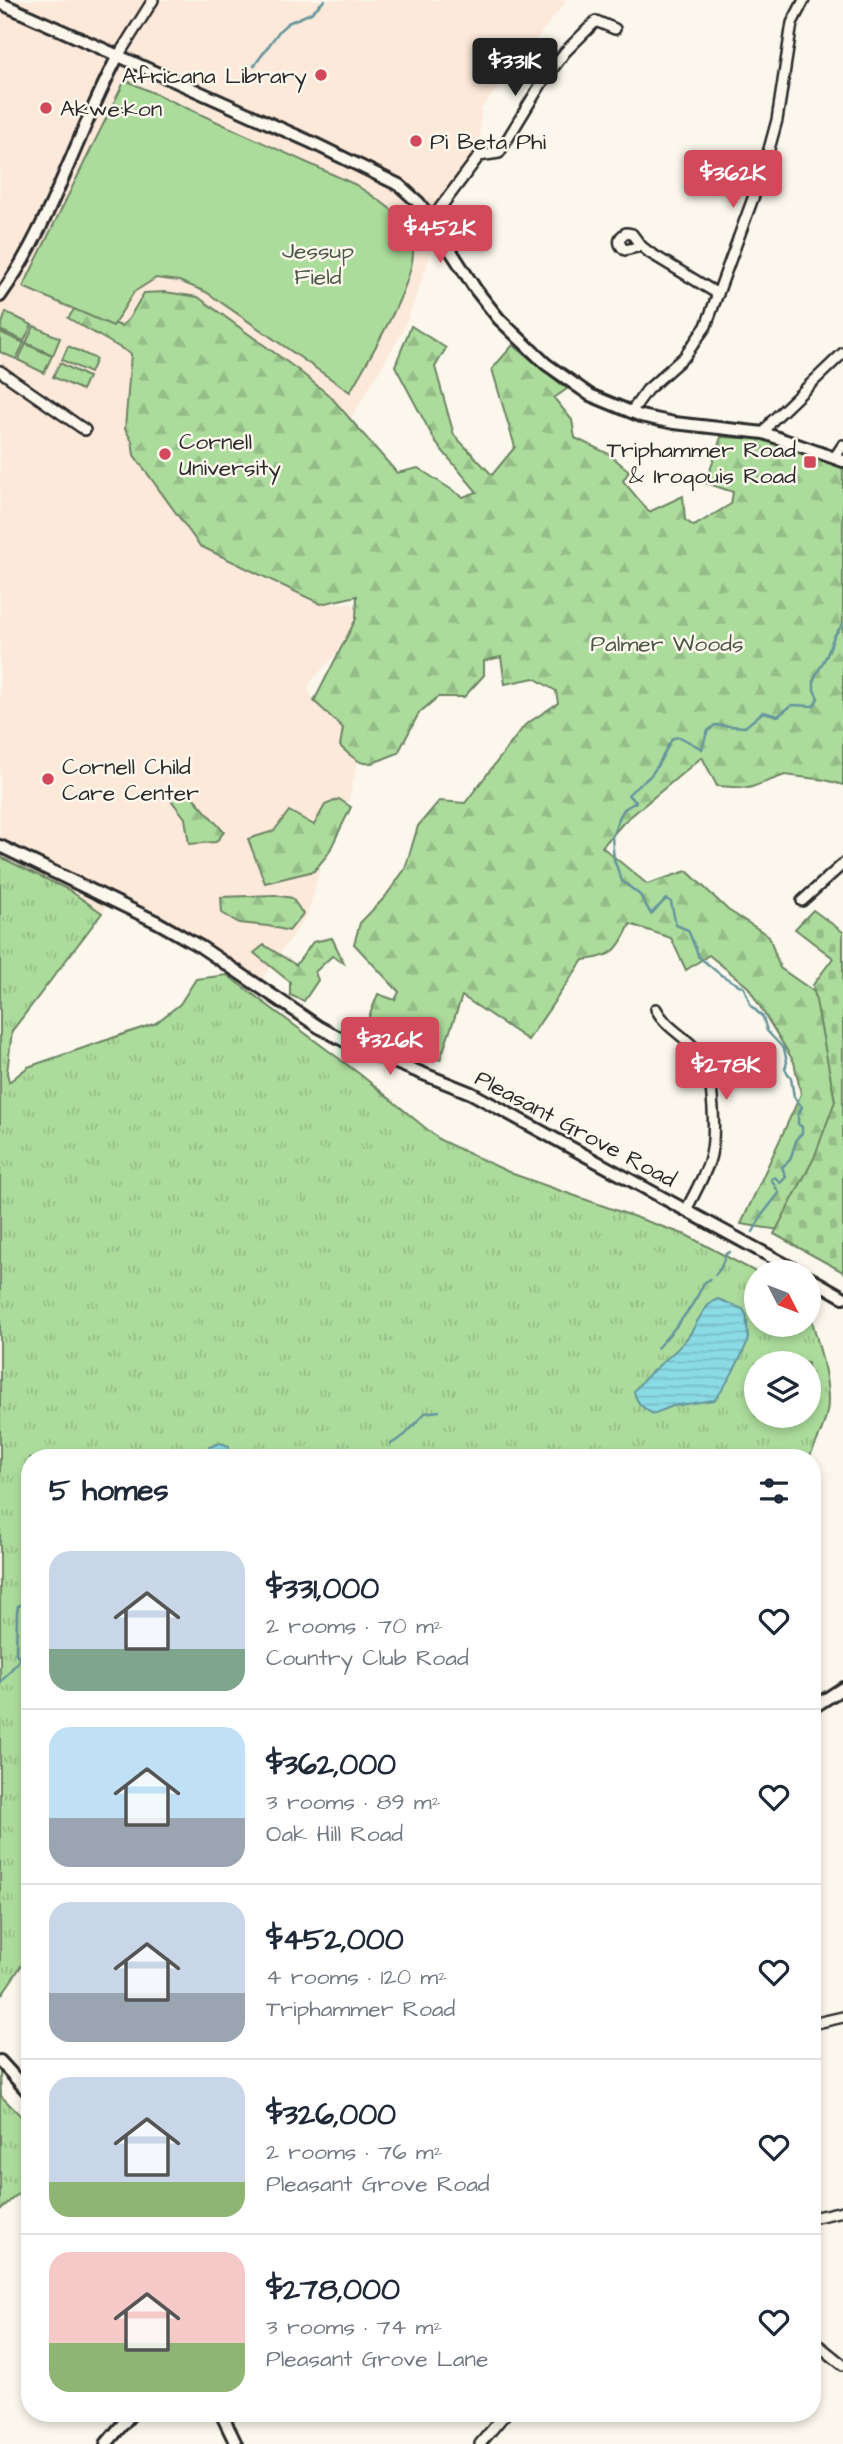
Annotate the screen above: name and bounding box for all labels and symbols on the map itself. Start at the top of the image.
pin: $331K [466,38,564,98]
place label: Africana Library [122,60,307,93]
marker: Africana Library [313,67,329,83]
place label: Akwe:kon [60,93,162,125]
marker: Akwe:kon [38,100,54,116]
place label: Pi Beta Phi [430,126,546,158]
marker: Pi Beta Phi [408,133,424,149]
pin: $362K [684,150,782,210]
pin: $452K [391,205,489,265]
park label: Jessup Field [282,235,354,293]
place label: Cornell University [179,426,281,485]
place label: Triphammer Road & Iroqouis Road [607,434,796,492]
marker: Cornell University [157,446,173,462]
marker: Triphammer Road & Iroqouis Road [802,454,818,470]
park label: Palmer Woods [590,628,744,660]
place label: Cornell Child Care Center [62,751,199,809]
marker: Cornell Child Care Center [40,771,56,787]
pin: $326K [341,1018,439,1077]
pin: $278K [677,1042,775,1102]
street label: Pleasant Grove Road [469,1062,682,1196]
north arrow [744,1260,821,1337]

